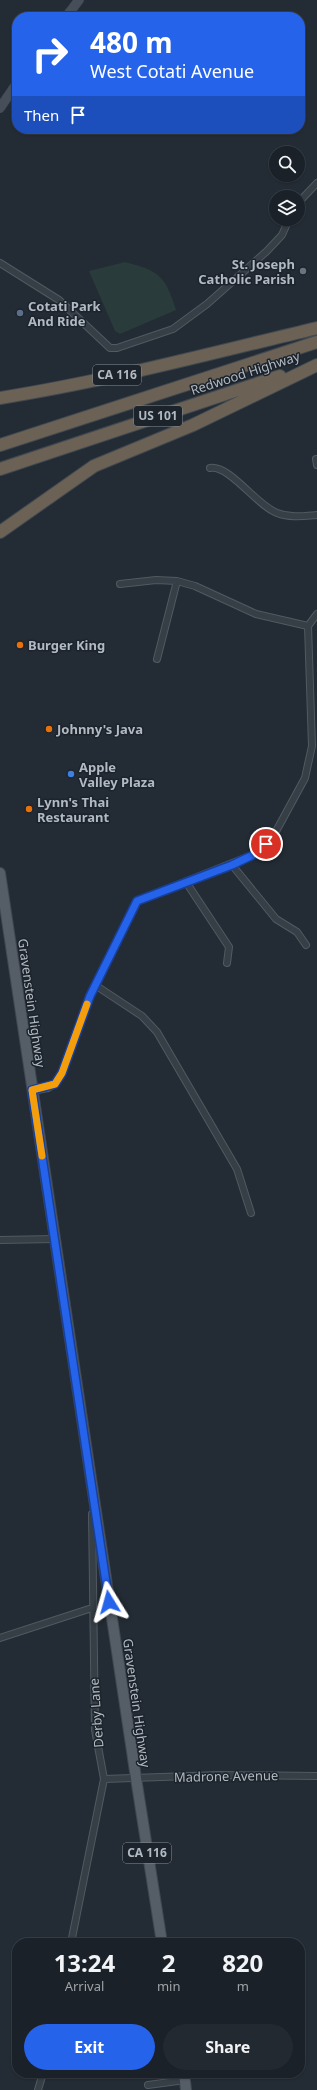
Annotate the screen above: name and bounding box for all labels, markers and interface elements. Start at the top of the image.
text: 480 m [90,23,173,61]
icon: right [24,28,76,80]
text: West Cotati Avenue [90,59,254,83]
icon: arrive [67,104,89,126]
text: Then [24,105,59,125]
map controls [269,146,305,226]
button: search [269,146,305,182]
button: layers [269,190,305,226]
place label: St. Joseph Catholic Parish [198,255,295,288]
marker: St. Joseph Catholic Parish [298,266,308,276]
place label: Cotati Park And Ride [28,297,101,330]
marker: Cotati Park And Ride [15,308,25,318]
street label: Redwood Highway [188,347,302,399]
road number: CA 116 [93,365,141,385]
road number: US 101 [134,406,182,426]
place label: Burger King [28,636,105,654]
marker: Burger King [15,640,25,650]
place label: Johnny's Java [56,720,143,738]
marker: Johnny's Java [44,724,54,734]
place label: Apple Valley Plaza [79,758,155,791]
marker: Apple Valley Plaza [66,769,76,779]
place label: Lynn's Thai Restaurant [37,793,109,826]
marker: Lynn's Thai Restaurant [24,804,34,814]
pin [249,827,283,861]
icon: arrive [255,833,277,855]
street label: Gravenstein Highway [14,937,50,1069]
position arrow [88,1581,130,1623]
street label: Gravenstein Highway [119,1637,155,1769]
street label: Derby Lane [85,1678,107,1748]
street label: Madrone Avenue [174,1766,278,1786]
road number: CA 116 [123,1843,171,1863]
text: 13:24 [54,1946,115,1979]
text: 2 [162,1946,176,1979]
text: 820 [222,1946,263,1979]
text: Arrival [65,1977,104,1995]
text: min [157,1977,180,1995]
text: m [237,1977,249,1995]
button: Exit [24,2024,155,2070]
button: Share [163,2024,293,2070]

